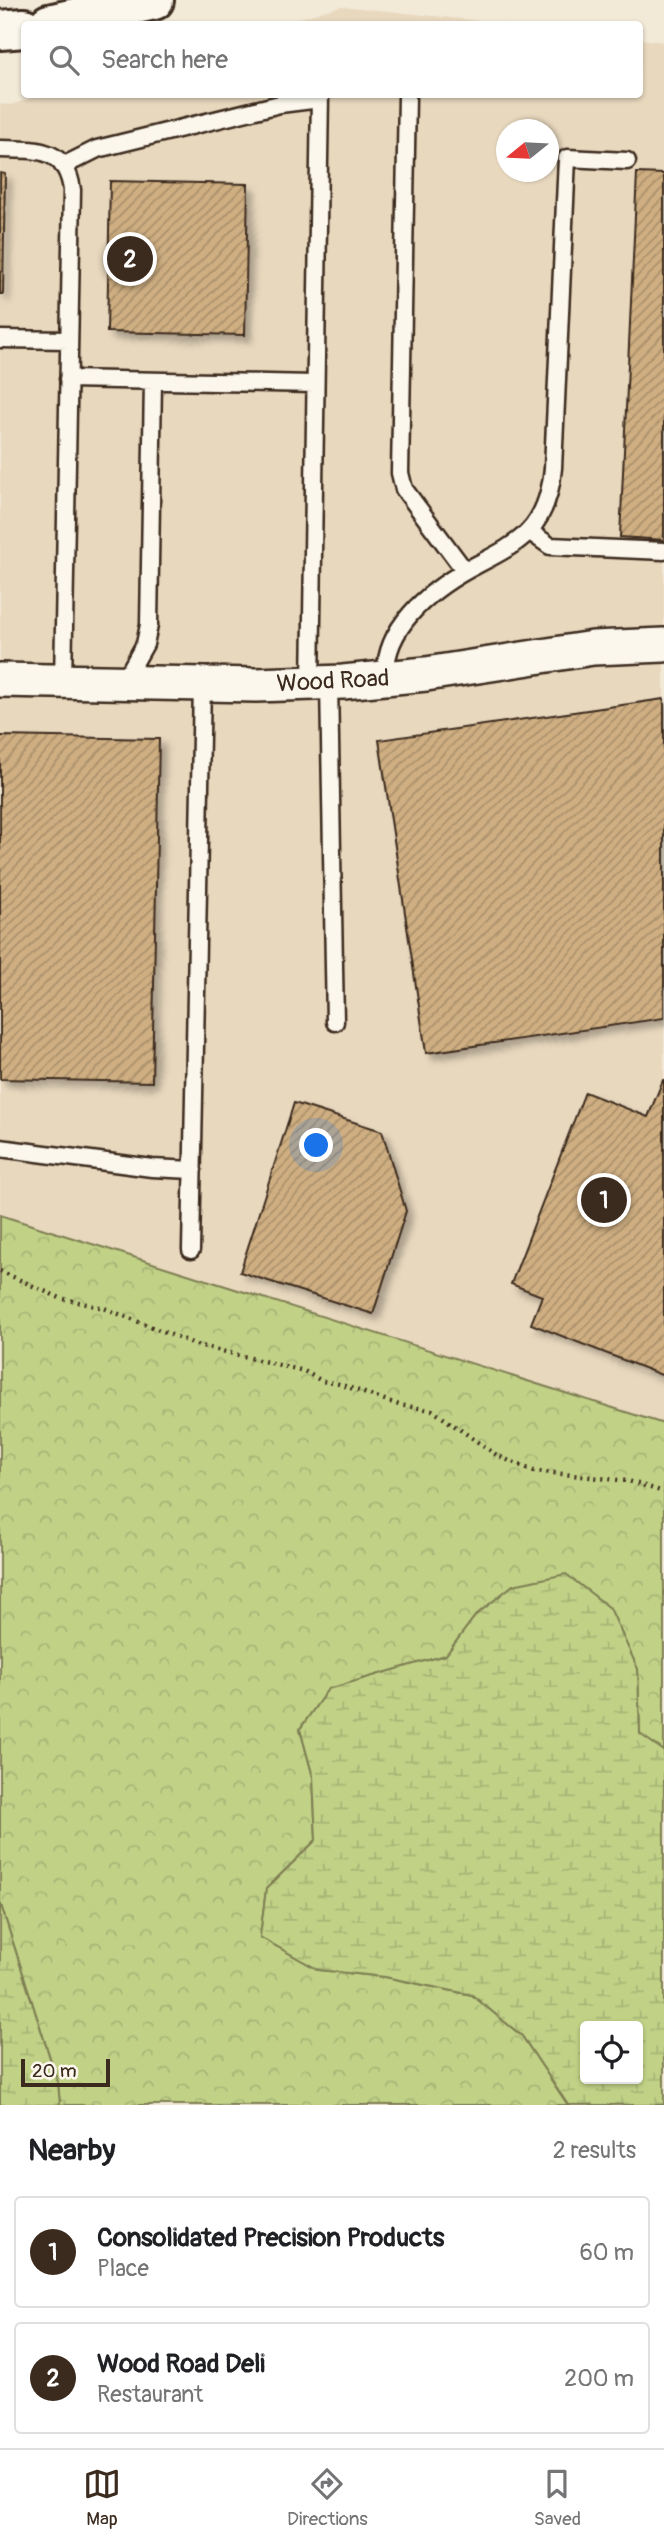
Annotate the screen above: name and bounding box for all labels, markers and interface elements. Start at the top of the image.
search box [21,21,643,98]
icon: search [45,41,83,79]
text: Search here [101,44,228,76]
north arrow [496,119,559,182]
pin: 2 [107,233,153,285]
street label: Wood Road [276,664,390,698]
your location [299,1128,333,1162]
pin: 1 [581,1174,627,1226]
map controls [580,2021,643,2084]
button: locate [580,2021,643,2084]
scale bar [21,2056,110,2088]
text: 20 m [32,2059,77,2083]
text: Nearby [28,2132,115,2169]
text: 2 results [553,2136,636,2165]
text: Consolidated Precision Products [97,2222,444,2254]
text: 1 [49,2238,58,2267]
text: 60 m [579,2238,634,2267]
text: Place [97,2254,149,2283]
text: Wood Road Deli [97,2348,265,2380]
text: 2 [47,2364,59,2393]
text: 200 m [564,2364,634,2393]
text: Restaurant [97,2380,203,2409]
tab: Map [83,2465,121,2531]
tab: Directions [287,2465,368,2531]
tab: Saved [534,2465,581,2531]

